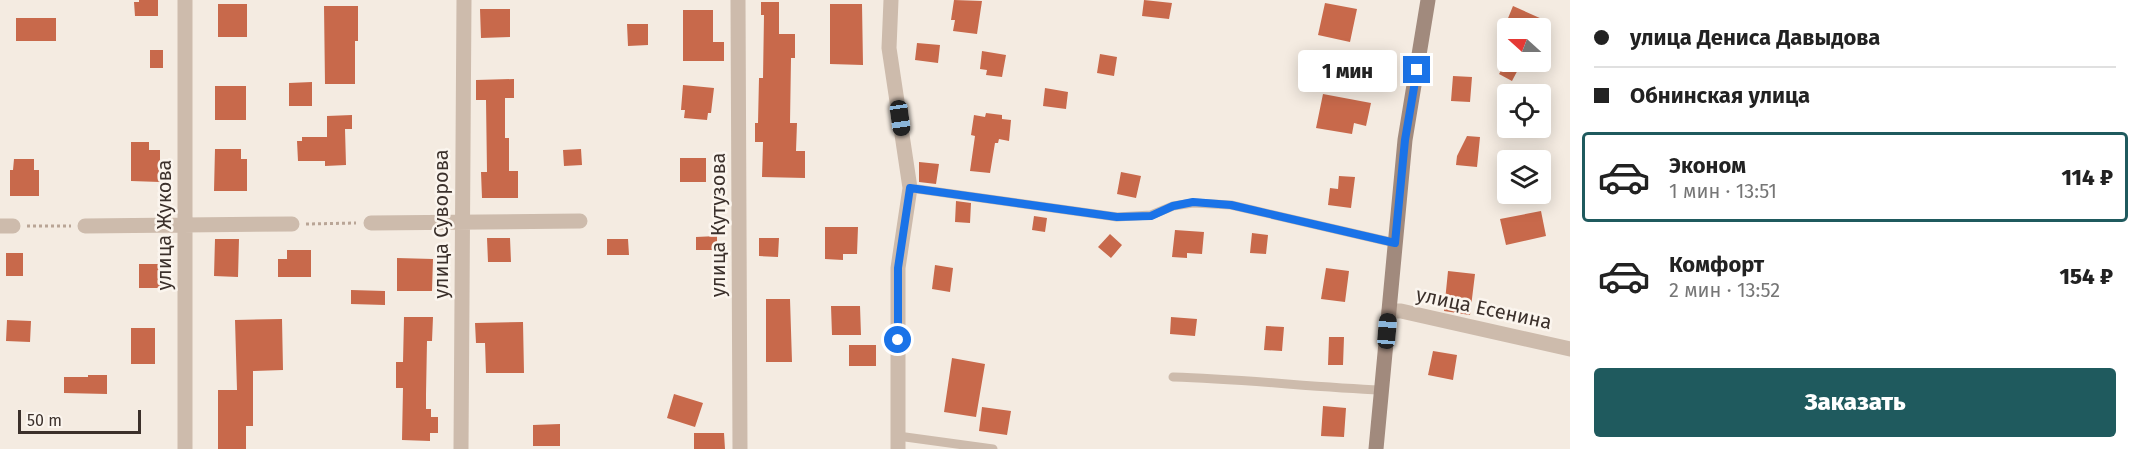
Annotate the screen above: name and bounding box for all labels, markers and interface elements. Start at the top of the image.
north arrow [1497,18,1551,72]
map controls [1497,18,1551,204]
text: улица Дениса Давыдова [1630,24,1880,51]
callout: 1 мин [1297,49,1396,91]
route end [1403,56,1430,83]
text: 1 мин [1322,59,1373,83]
text: Обнинская улица [1630,82,1810,109]
button: locate [1497,84,1551,138]
car [889,99,911,137]
street label: улица Суворова [429,149,453,299]
button: layers [1497,150,1551,204]
icon: car [1597,150,1651,204]
text: Эконом [1669,152,1746,179]
street label: улица Кутузова [706,153,730,297]
street label: улица Жукова [152,160,176,290]
text: 114 ₽ [2062,164,2113,191]
text: 1 мин · 13:51 [1669,179,1777,203]
icon: car [1597,249,1651,303]
text: Комфорт [1669,251,1764,278]
text: 154 ₽ [2060,263,2113,290]
text: 2 мин · 13:52 [1669,278,1780,302]
street label: улица Есенина [1414,282,1554,334]
car [1376,312,1398,350]
route start [884,326,911,353]
button: Заказать [1594,368,2116,437]
scale bar [18,407,141,434]
text: 50 m [27,411,62,430]

